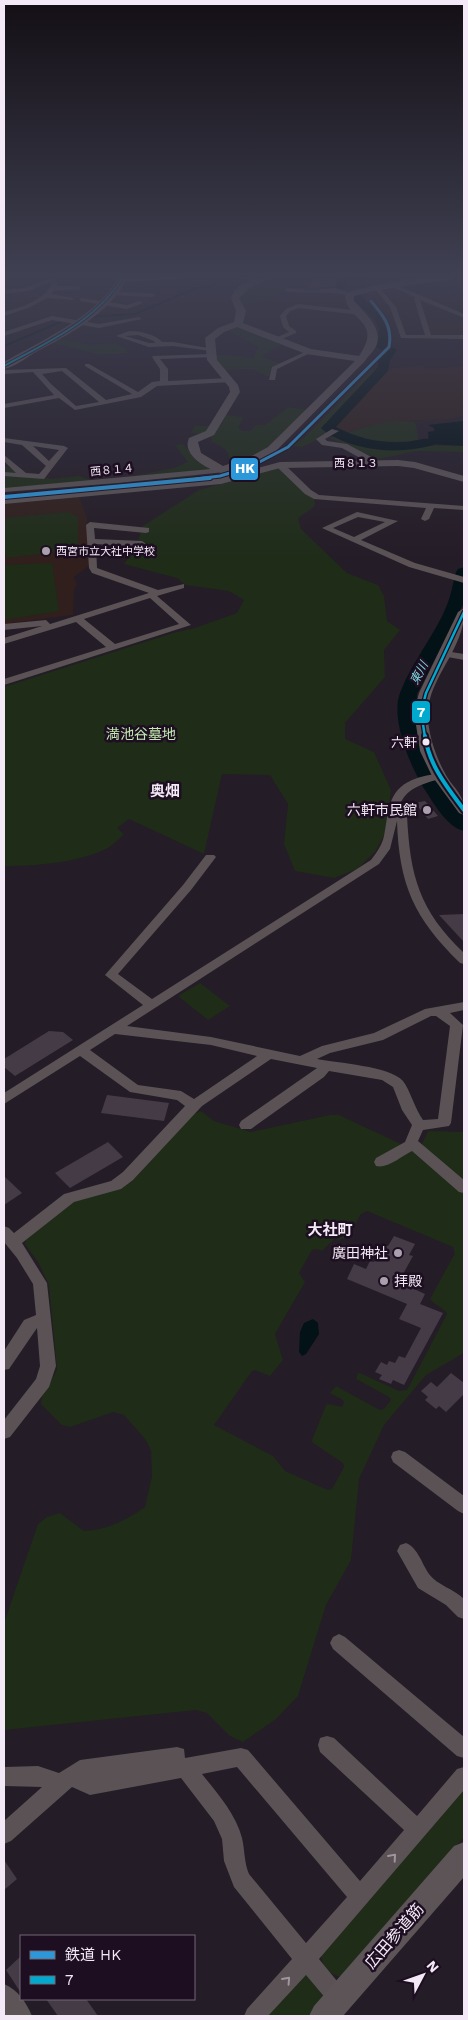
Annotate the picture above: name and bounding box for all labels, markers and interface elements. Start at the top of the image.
line badge: HK [230,457,259,481]
street label: 西８１３ [334,457,378,470]
text: HK [235,460,255,476]
street label: 西８１４ [90,462,134,478]
marker: 西宮市立大社中学校 [40,545,52,557]
place label: 西宮市立大社中学校 [56,545,155,558]
water label: 東川 [407,657,432,687]
line badge: 7 [411,700,431,724]
text: 7 [417,704,426,720]
park label: 満池谷墓地 [106,726,176,742]
place label: 六軒 [391,735,417,750]
marker: 六軒 [421,737,431,747]
district label: 奥畑 [150,782,180,800]
place label: 六軒市民館 [347,802,417,818]
marker: 六軒市民館 [421,804,433,816]
district label: 大社町 [307,1221,353,1239]
place label: 廣田神社 [332,1245,388,1261]
marker: 廣田神社 [392,1247,404,1259]
place label: 拝殿 [394,1273,422,1289]
marker: 拝殿 [378,1275,390,1287]
one-way arrow [387,1854,396,1863]
street label: 広田参道筋 [361,1900,427,1972]
legend [20,1935,195,2000]
text: 鉄道 HK [65,1946,121,1964]
north arrow [398,1950,448,2000]
text: N [423,1957,442,1976]
text: 7 [65,1971,73,1989]
one-way arrow [281,1977,290,1986]

